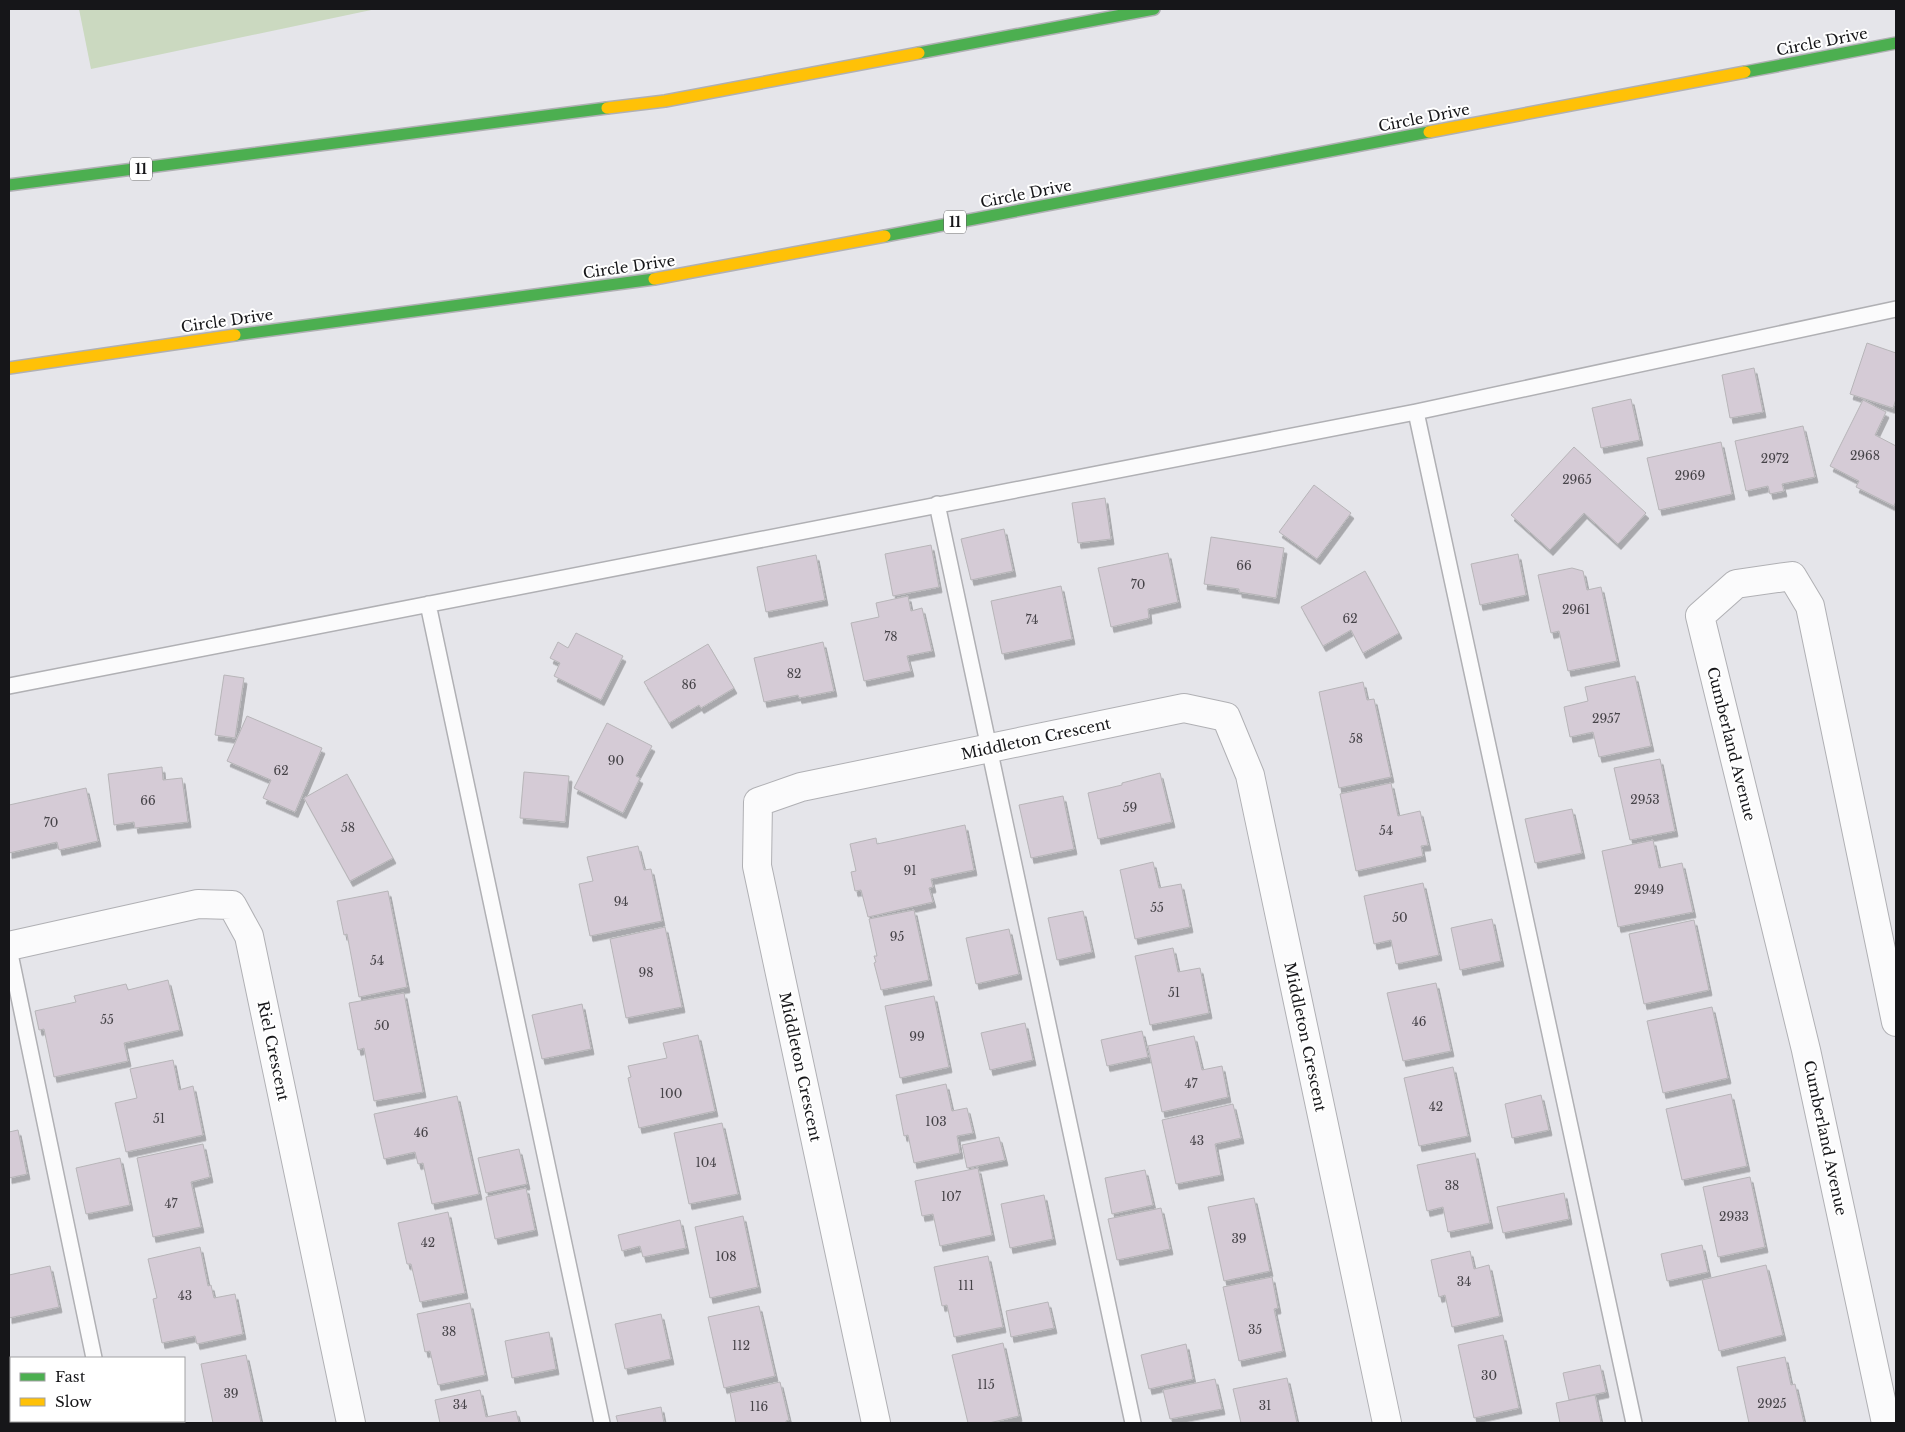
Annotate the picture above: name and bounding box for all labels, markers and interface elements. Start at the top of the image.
street label: Circle Drive [1775,23,1869,60]
street label: Circle Drive [1377,99,1471,136]
road number: 11 [130,157,152,180]
street label: Circle Drive [979,175,1073,212]
road number: 11 [944,210,966,233]
street label: Circle Drive [582,251,676,282]
street label: Circle Drive [180,305,274,336]
house number: 2968 [1850,448,1880,463]
house number: 2972 [1761,451,1789,466]
house number: 2969 [1675,468,1705,483]
house number: 2965 [1562,472,1592,487]
house number: 66 [1236,558,1252,573]
house number: 70 [1131,577,1145,592]
house number: 2961 [1562,602,1590,617]
house number: 62 [1342,611,1358,626]
house number: 74 [1026,612,1038,627]
house number: 78 [884,629,898,644]
street label: Cumberland Avenue [1703,665,1760,823]
house number: 82 [787,666,801,681]
house number: 86 [682,677,697,692]
house number: 2957 [1592,711,1621,726]
street label: Middleton Crescent [959,713,1113,764]
house number: 58 [1349,731,1363,746]
house number: 90 [608,753,624,768]
house number: 62 [273,763,289,778]
house number: 2953 [1630,792,1660,807]
house number: 66 [140,793,156,808]
house number: 59 [1123,800,1137,815]
house number: 70 [44,815,58,830]
house number: 58 [341,820,355,835]
house number: 54 [1379,823,1393,838]
house number: 91 [903,863,917,878]
house number: 2949 [1634,882,1664,897]
house number: 94 [614,894,628,909]
house number: 55 [1150,900,1164,915]
house number: 50 [1392,910,1408,925]
house number: 95 [890,929,904,944]
house number: 54 [370,953,384,968]
street label: Middleton Crescent [1280,960,1331,1114]
house number: 98 [639,965,654,980]
house number: 51 [1168,985,1180,1000]
street label: Middleton Crescent [775,990,826,1144]
street label: Riel Crescent [254,999,293,1103]
house number: 55 [100,1012,114,1027]
house number: 46 [1412,1014,1427,1029]
house number: 50 [374,1018,390,1033]
house number: 99 [909,1029,925,1044]
street label: Cumberland Avenue [1800,1059,1851,1217]
house number: 47 [1184,1076,1198,1091]
house number: 100 [660,1086,682,1101]
house number: 42 [1429,1099,1443,1114]
house number: 51 [153,1111,165,1126]
house number: 103 [925,1114,947,1129]
house number: 46 [414,1125,429,1140]
house number: 43 [1190,1133,1204,1148]
house number: 104 [696,1155,716,1170]
house number: 38 [1445,1178,1459,1193]
house number: 107 [941,1189,962,1204]
house number: 47 [164,1196,178,1211]
house number: 2933 [1719,1209,1749,1224]
house number: 39 [1231,1231,1247,1246]
house number: 42 [421,1235,435,1250]
house number: 108 [715,1249,737,1264]
house number: 34 [1457,1274,1471,1289]
house number: 111 [958,1278,974,1293]
house number: 43 [178,1288,192,1303]
house number: 35 [1248,1322,1262,1337]
house number: 38 [442,1324,456,1339]
house number: 112 [732,1338,750,1353]
legend [10,1357,185,1422]
text: Fast [55,1367,86,1386]
house number: 30 [1481,1368,1497,1383]
house number: 115 [977,1377,995,1392]
house number: 39 [223,1386,239,1401]
text: Slow [55,1392,92,1411]
house number: 2925 [1757,1396,1787,1411]
house number: 34 [453,1397,467,1412]
house number: 31 [1259,1398,1271,1413]
house number: 116 [750,1399,768,1414]

